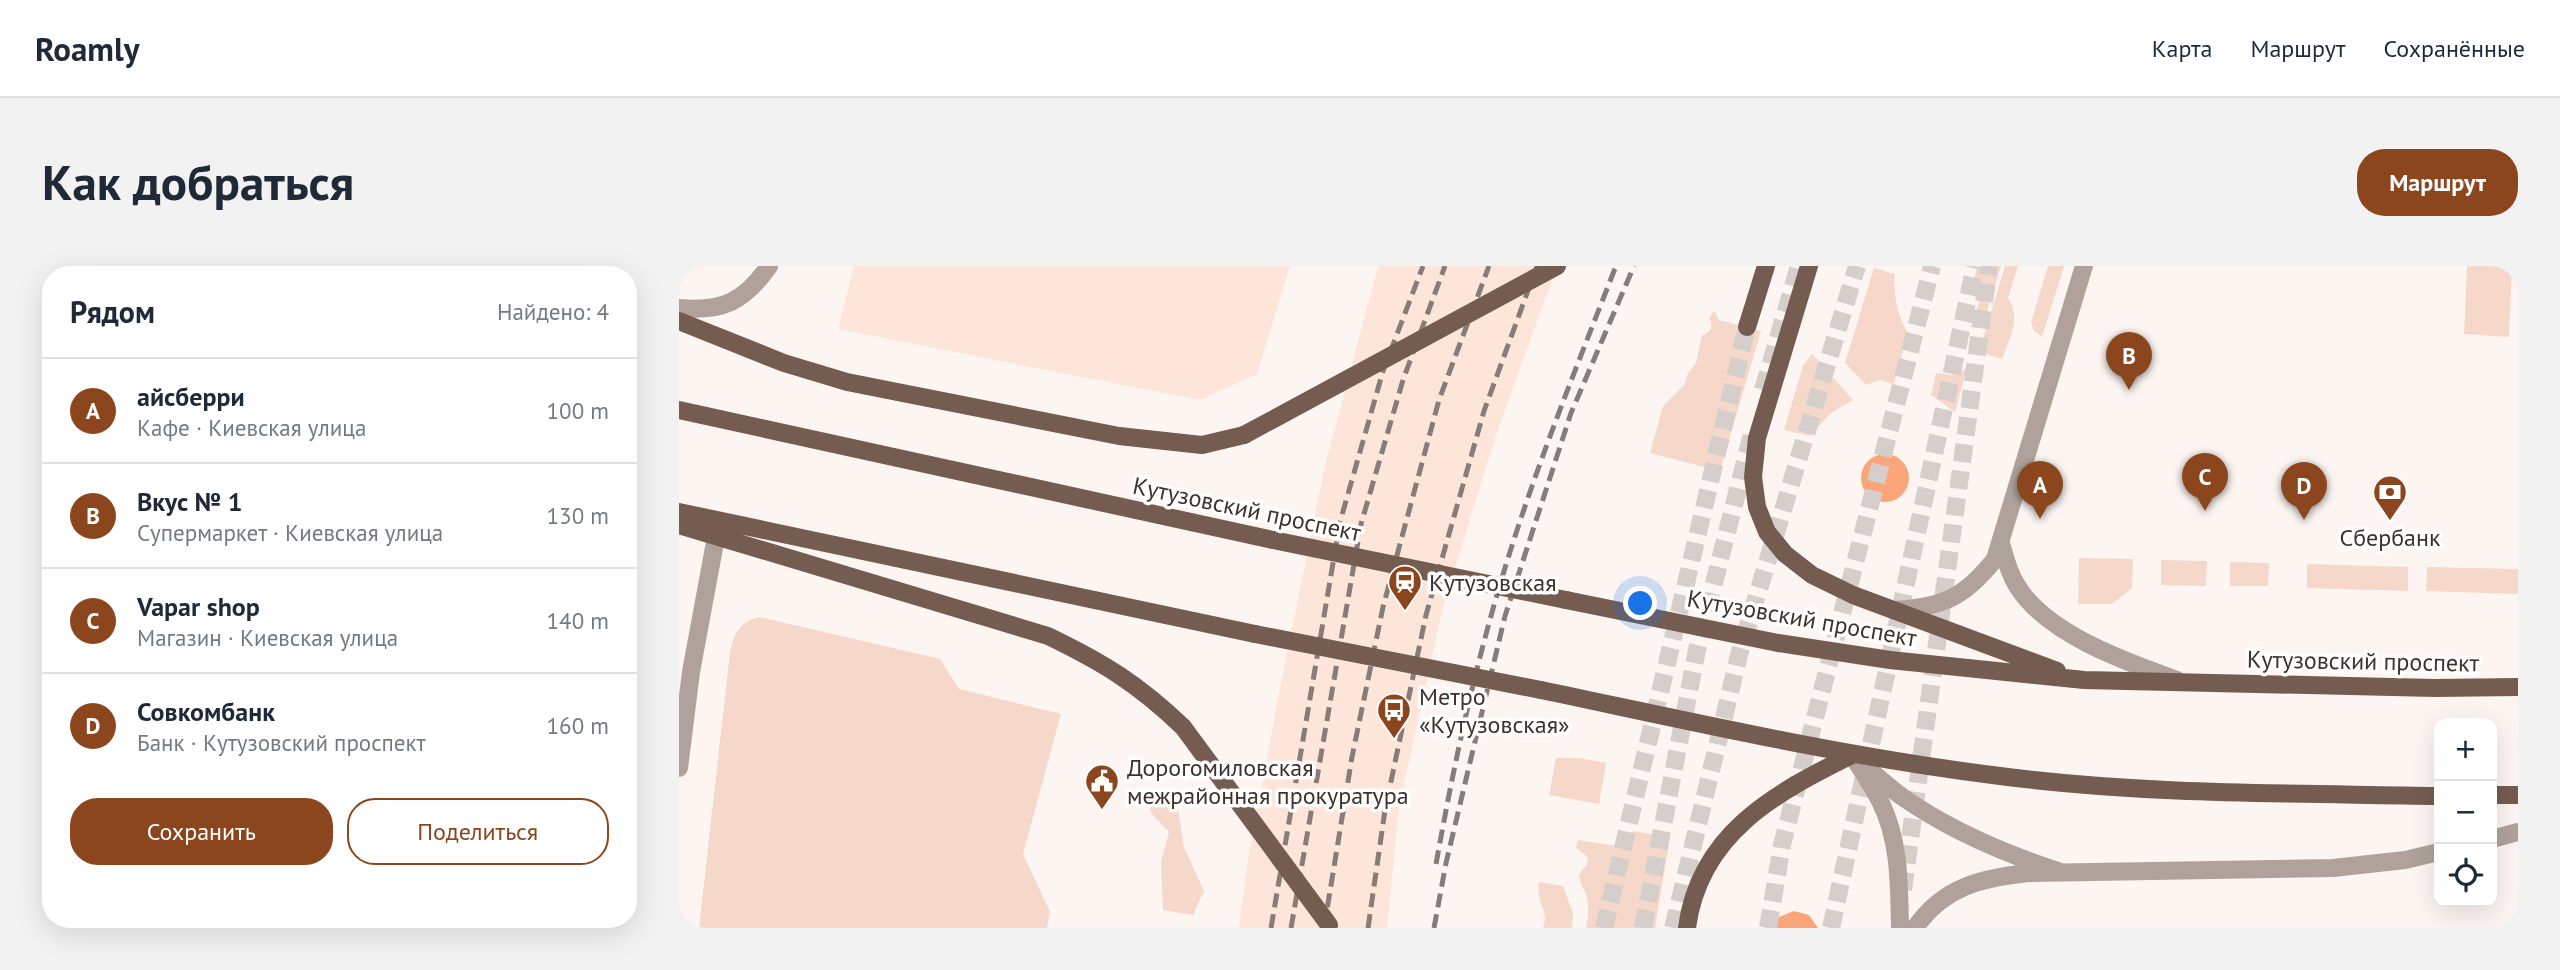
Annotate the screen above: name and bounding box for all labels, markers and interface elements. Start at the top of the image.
text: Roamly [35,27,139,70]
text: Карта [2152,33,2212,64]
text: Маршрут [2250,33,2345,64]
text: Сохранённые [2383,33,2525,64]
button: Маршрут [2357,149,2518,216]
text: Как добраться [42,150,354,214]
text: Рядом [70,292,155,331]
text: Найдено: 4 [497,297,609,326]
pin: B [2106,332,2152,390]
text: айсберри [137,380,245,413]
text: A [86,396,100,425]
text: 100 m [547,396,609,425]
text: Кафе · Киевская улица [137,413,366,442]
pin: C [2182,453,2228,511]
pin: A [2017,461,2063,519]
pin: D [2281,462,2327,520]
street label: Кутузовский проспект [1130,470,1364,548]
bank icon: Сбербанк [2371,473,2409,522]
text: Вкус № 1 [137,485,243,518]
text: B [86,501,100,530]
text: 130 m [547,501,609,530]
text: Супермаркет · Киевская улица [137,518,443,547]
place label: Сбербанк [2340,522,2441,553]
station icon: Кутузовская [1386,563,1424,612]
place label: Кутузовская [1429,567,1557,598]
street label: Кутузовский проспект [1685,583,1920,654]
your location [1623,586,1657,620]
text: Vapar shop [137,590,260,623]
text: C [87,606,99,635]
text: 140 m [547,606,609,635]
text: Магазин · Киевская улица [137,623,398,652]
street label: Кутузовский проспект [2247,643,2480,679]
place label: Метро «Кутузовская» [1419,681,1570,740]
bus stop icon: Метро «Кутузовская» [1375,691,1413,740]
text: Совкомбанк [137,695,275,728]
text: D [86,711,100,740]
text: 160 m [547,711,609,740]
map controls [2434,718,2497,907]
button: + [2434,718,2497,781]
text: Банк · Кутузовский проспект [137,728,426,757]
place label: Дорогомиловская межрайонная прокуратура [1127,752,1409,811]
public building icon: Дорогомиловская межрайонная прокуратура [1083,762,1121,811]
button: − [2434,781,2497,844]
button: Сохранить [70,798,333,865]
button: Поделиться [347,798,609,865]
button: locate [2434,844,2497,907]

